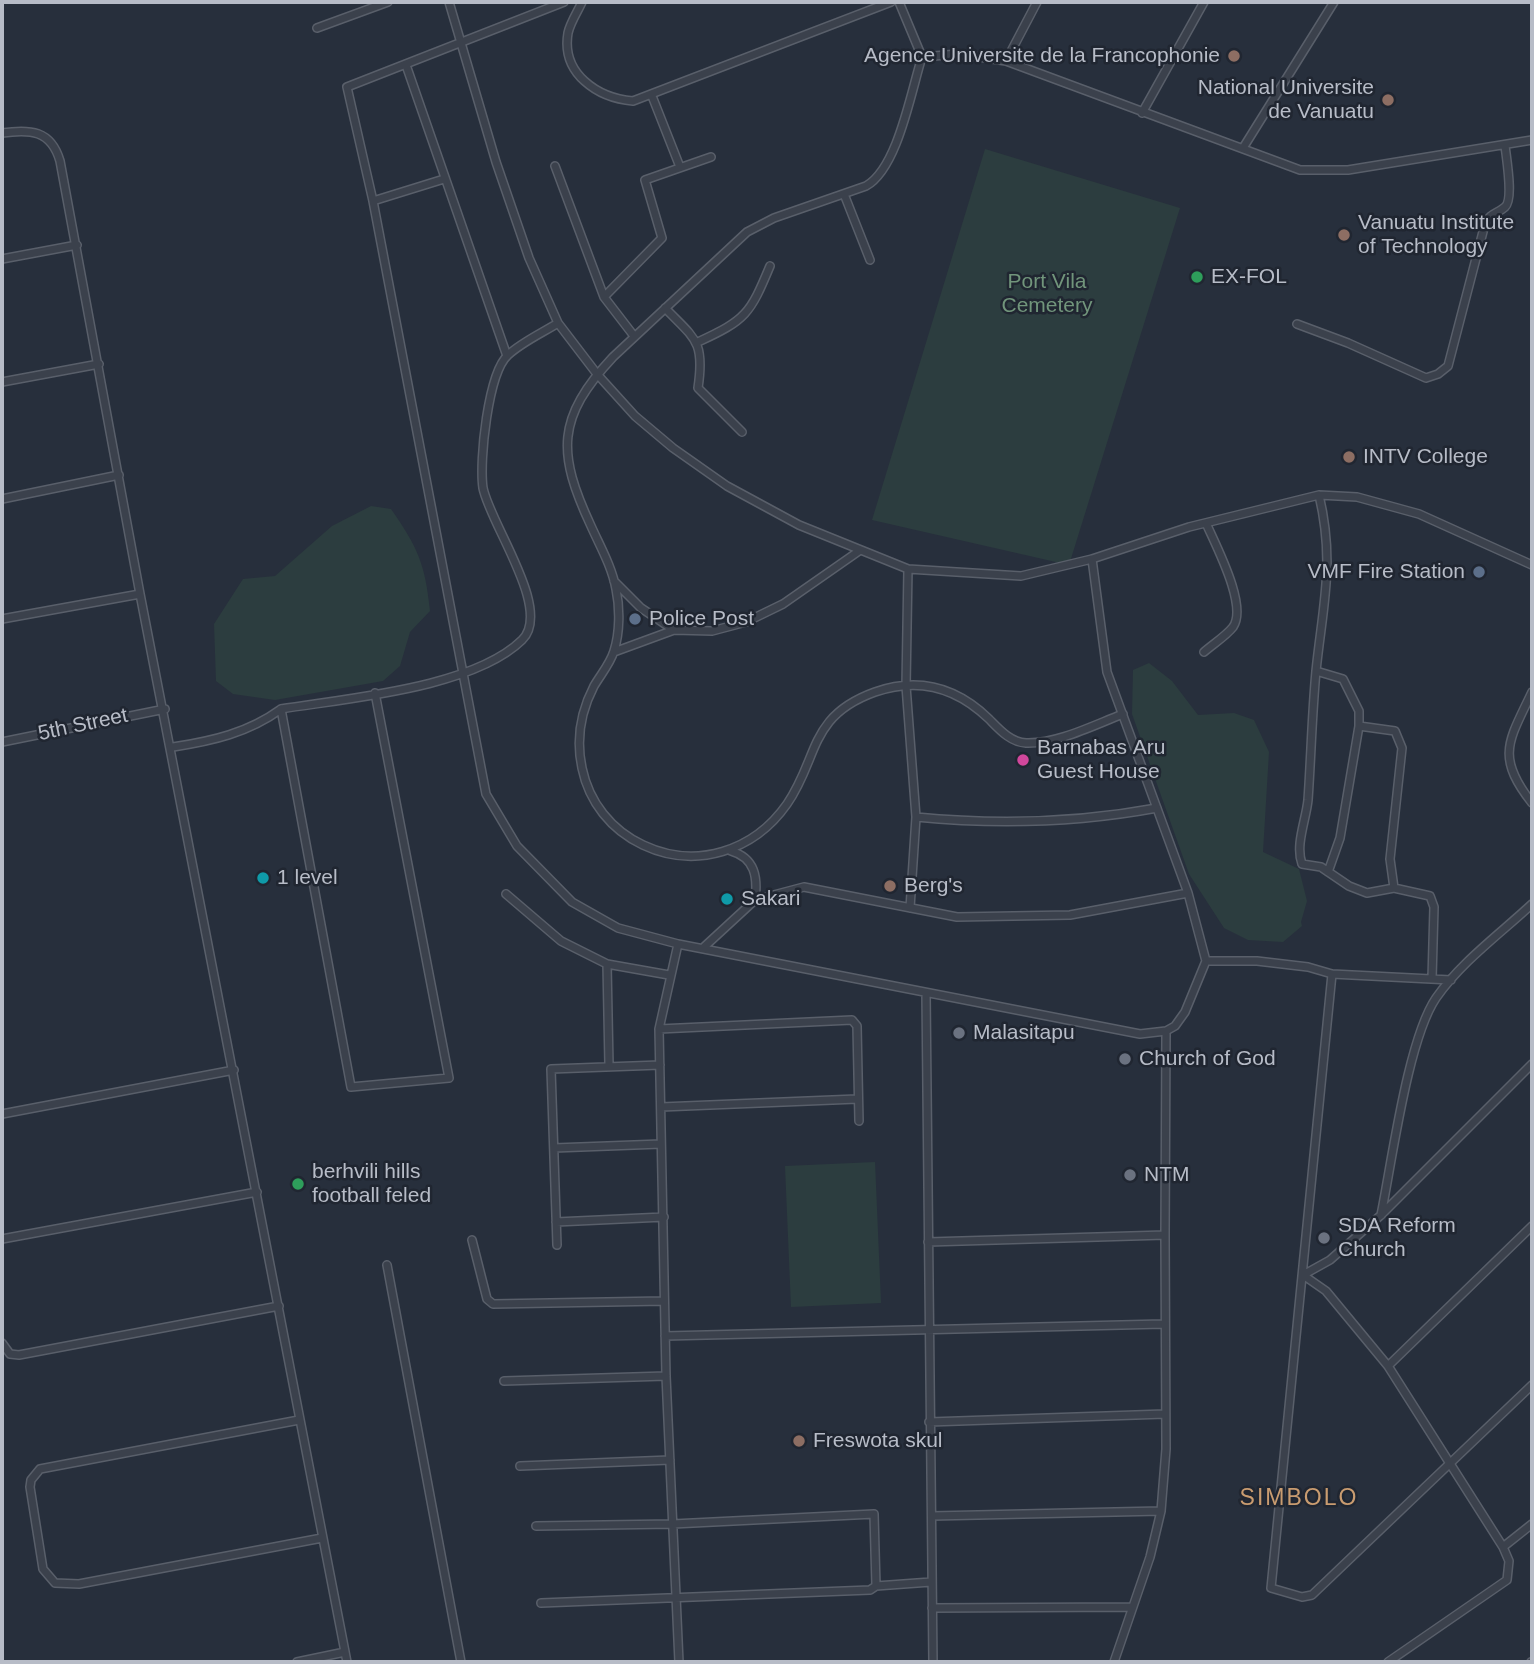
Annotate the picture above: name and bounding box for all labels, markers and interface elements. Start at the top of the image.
place label: Agence Universite de la Francophonie [864,43,1220,69]
marker: Agence Universite de la Francophonie [1226,48,1242,64]
place label: National Universite de Vanuatu [1198,75,1374,125]
marker: National Universite de Vanuatu [1380,92,1396,108]
place label: Vanuatu Institute of Technology [1358,210,1514,260]
marker: Vanuatu Institute of Technology [1336,227,1352,243]
place label: EX-FOL [1211,264,1287,290]
park label: Port Vila Cemetery [1001,269,1093,319]
marker: EX-FOL [1189,269,1205,285]
place label: INTV College [1363,444,1488,470]
marker: INTV College [1341,449,1357,465]
place label: VMF Fire Station [1307,559,1465,585]
marker: VMF Fire Station [1471,564,1487,580]
place label: Police Post [649,606,754,632]
marker: Police Post [627,611,643,627]
street label: 5th Street [36,703,130,747]
place label: Barnabas Aru Guest House [1037,735,1165,785]
marker: Barnabas Aru Guest House [1015,752,1031,768]
place label: 1 level [277,865,338,891]
marker: 1 level [255,870,271,886]
place label: Berg's [904,873,963,899]
marker: Berg's [882,878,898,894]
place label: Sakari [741,886,801,912]
marker: Sakari [719,891,735,907]
place label: Malasitapu [973,1020,1075,1046]
marker: Malasitapu [951,1025,967,1041]
place label: Church of God [1139,1046,1276,1072]
marker: Church of God [1117,1051,1133,1067]
place label: berhvili hills football feled [312,1159,431,1209]
place label: NTM [1144,1162,1189,1188]
marker: NTM [1122,1167,1138,1183]
marker: berhvili hills football feled [290,1176,306,1192]
place label: SDA Reform Church [1338,1213,1456,1263]
marker: SDA Reform Church [1316,1230,1332,1246]
place label: Freswota skul [813,1428,943,1454]
marker: Freswota skul [791,1433,807,1449]
district label: SIMBOLO [1240,1485,1358,1513]

